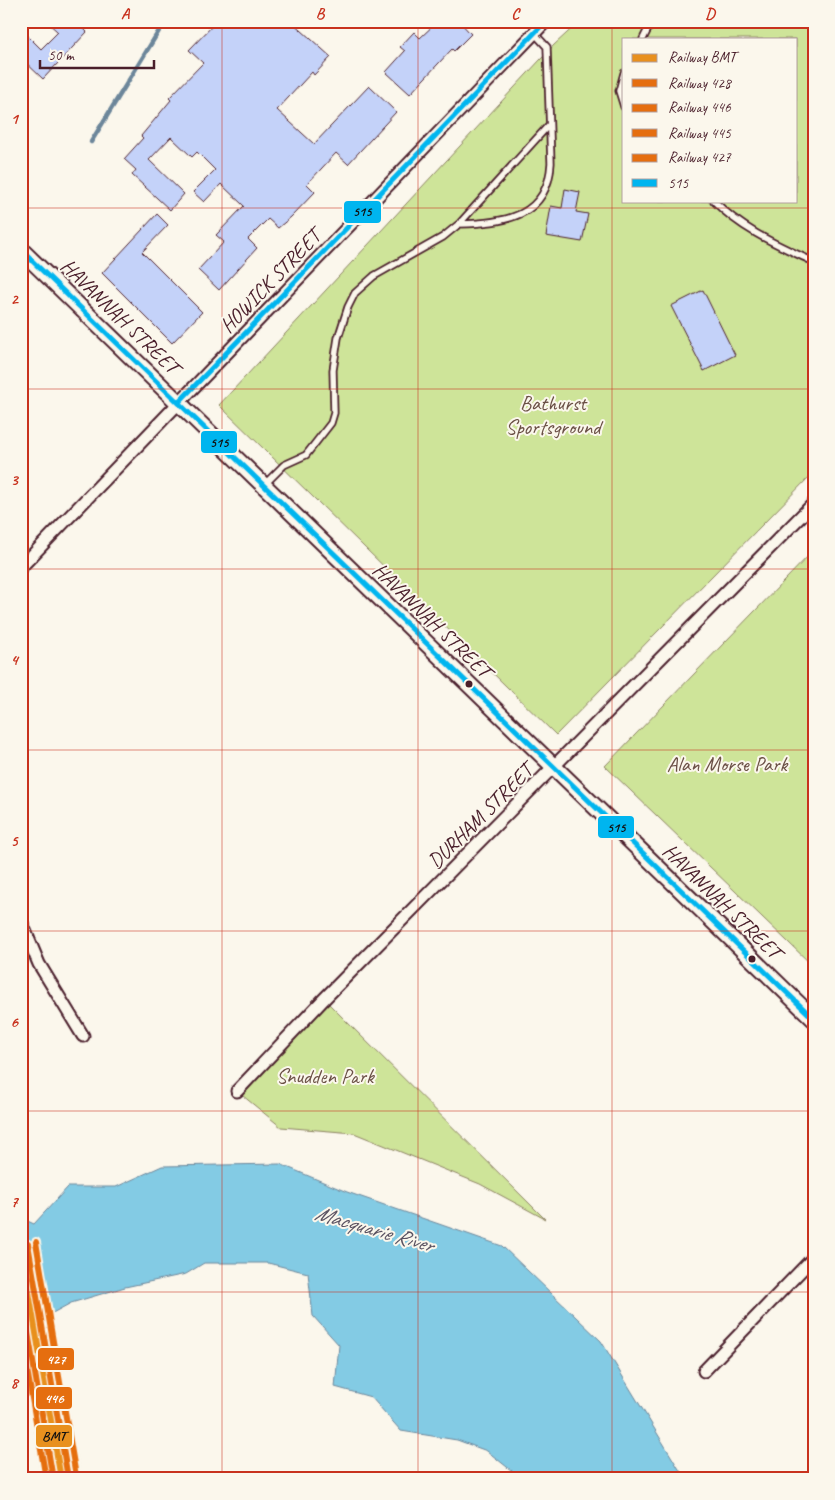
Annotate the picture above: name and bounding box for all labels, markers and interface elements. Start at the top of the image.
text: A [121,4,131,24]
text: B [316,4,326,24]
text: C [511,4,521,24]
text: D [705,4,716,24]
scale bar [40,38,154,70]
legend [622,38,798,202]
text: 50 m [48,46,75,65]
text: Railway BMT [668,48,740,67]
text: Railway 428 [668,74,732,93]
text: Railway 446 [668,98,732,117]
text: 1 [10,109,19,129]
text: Railway 445 [668,124,732,143]
text: Railway 427 [668,148,732,167]
text: 515 [668,174,690,193]
line badge: 515 [343,200,382,224]
text: 515 [353,203,373,220]
street label: HOWICK STREET [214,220,330,338]
street label: HAVANNAH STREET [55,253,189,383]
text: 2 [10,289,19,309]
park label: Bathurst Sportsground [505,390,604,440]
line badge: 515 [200,430,238,454]
text: 515 [210,434,230,451]
text: 3 [10,470,19,490]
street label: HAVANNAH STREET [367,557,501,687]
text: 4 [10,650,19,670]
unlabelled marker [464,679,474,689]
park label: Alan Morse Park [667,751,789,777]
street label: DURHAM STREET [422,754,542,874]
line badge: 515 [597,815,635,839]
text: 515 [607,819,627,836]
text: 5 [11,831,20,851]
street label: HAVANNAH STREET [657,838,791,968]
unlabelled marker [747,954,757,964]
text: 6 [10,1012,19,1032]
park label: Snudden Park [276,1063,375,1089]
text: 7 [10,1192,19,1212]
water label: Macquarie River [312,1199,439,1260]
line badge: 427 [37,1347,75,1371]
text: 427 [47,1351,67,1368]
text: 8 [10,1373,19,1393]
line badge: 446 [35,1386,73,1410]
text: 446 [44,1390,65,1407]
line badge: BMT [35,1424,73,1448]
text: BMT [42,1428,69,1445]

